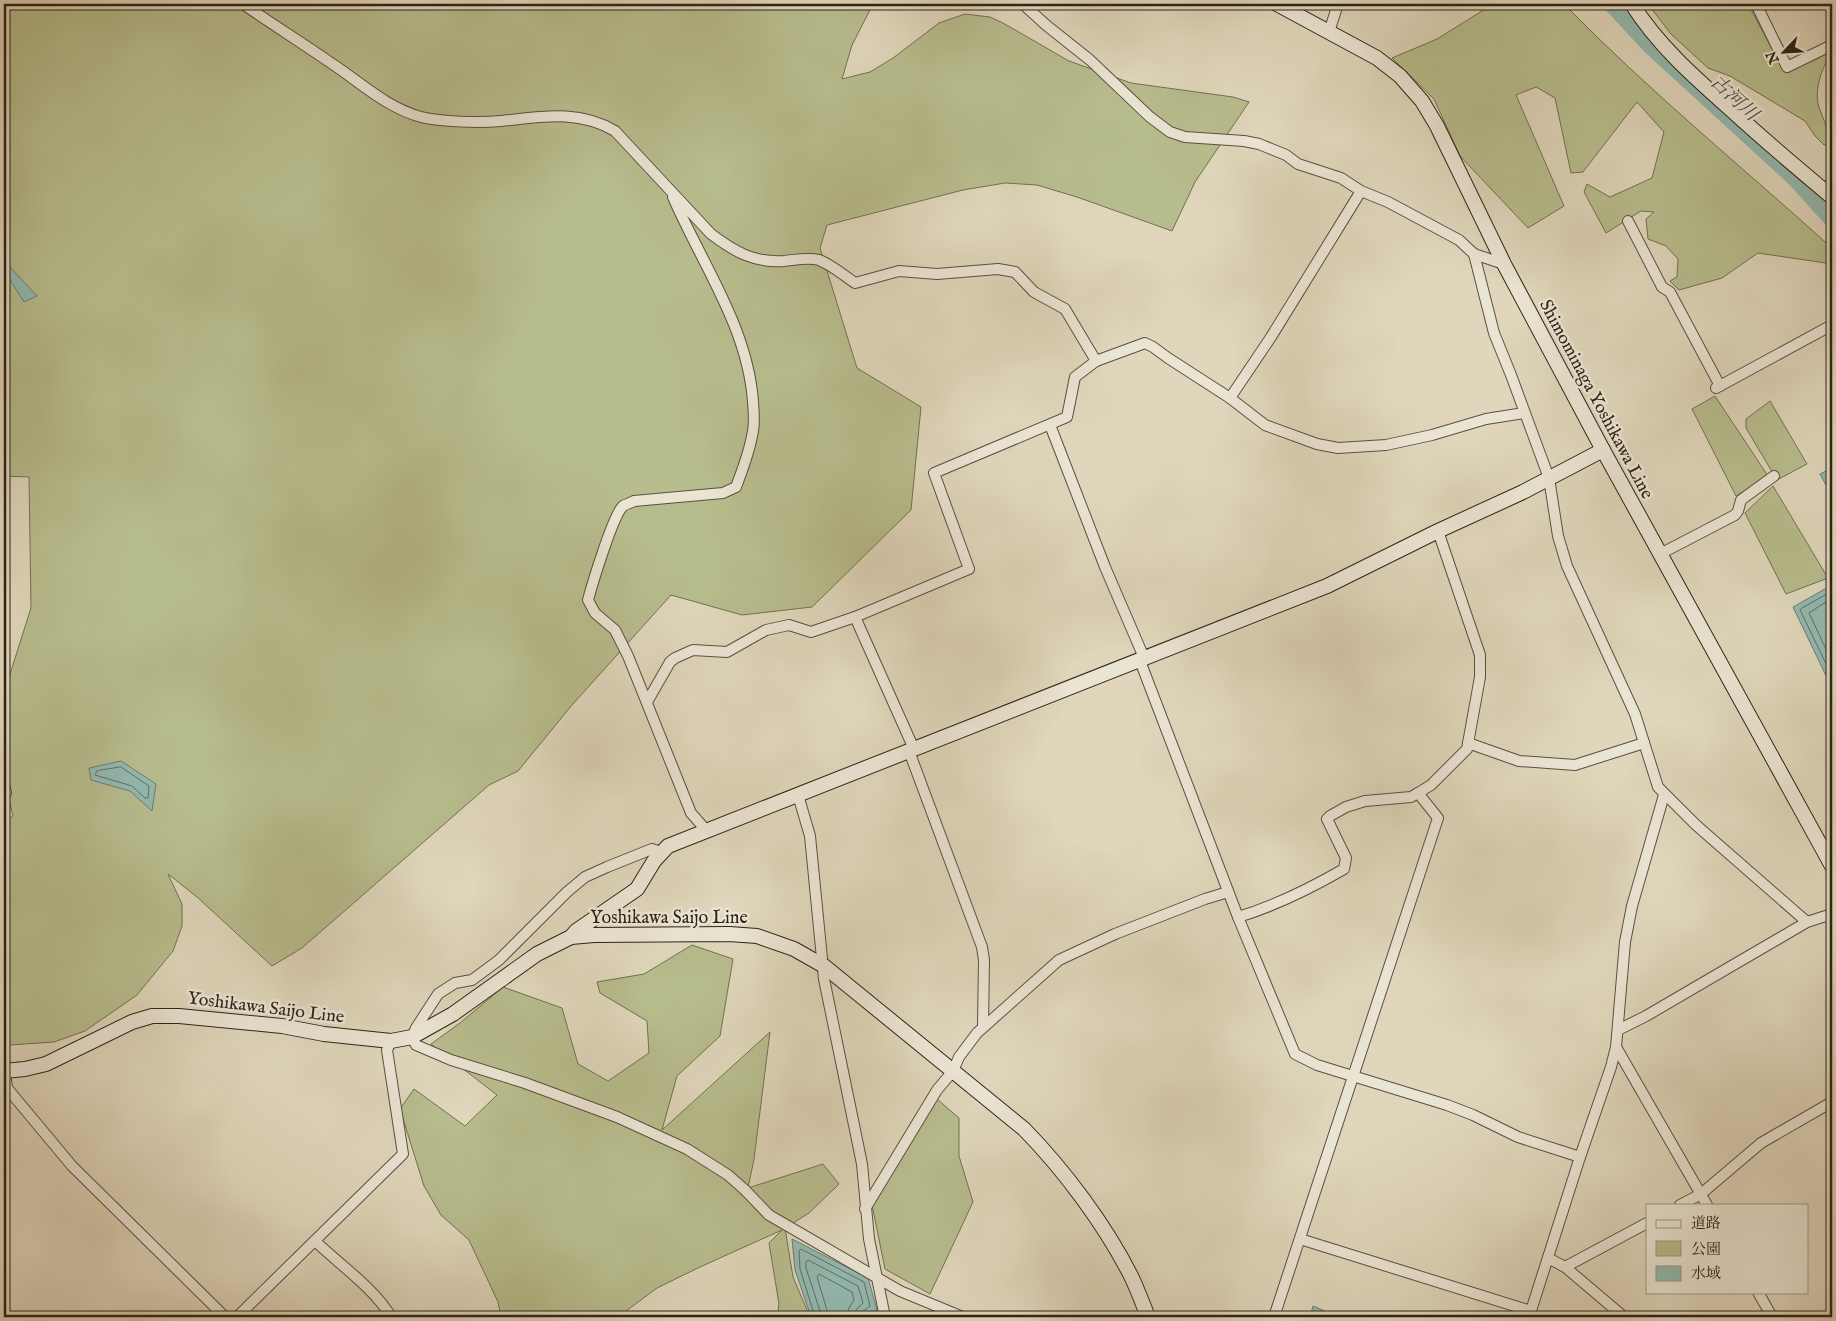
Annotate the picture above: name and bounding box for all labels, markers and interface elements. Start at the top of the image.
north arrow [1758,28,1808,78]
text: N [1762,48,1784,67]
water label: 古河川 [1705,70,1764,128]
street label: Shimominaga Yoshikawa Line [1533,296,1658,503]
street label: Yoshikawa Saijo Line [590,907,748,930]
street label: Yoshikawa Saijo Line [186,987,345,1029]
legend [1646,1204,1808,1294]
text: 道路 [1691,1214,1721,1233]
text: 公園 [1691,1240,1721,1259]
text: 水域 [1691,1264,1721,1283]

